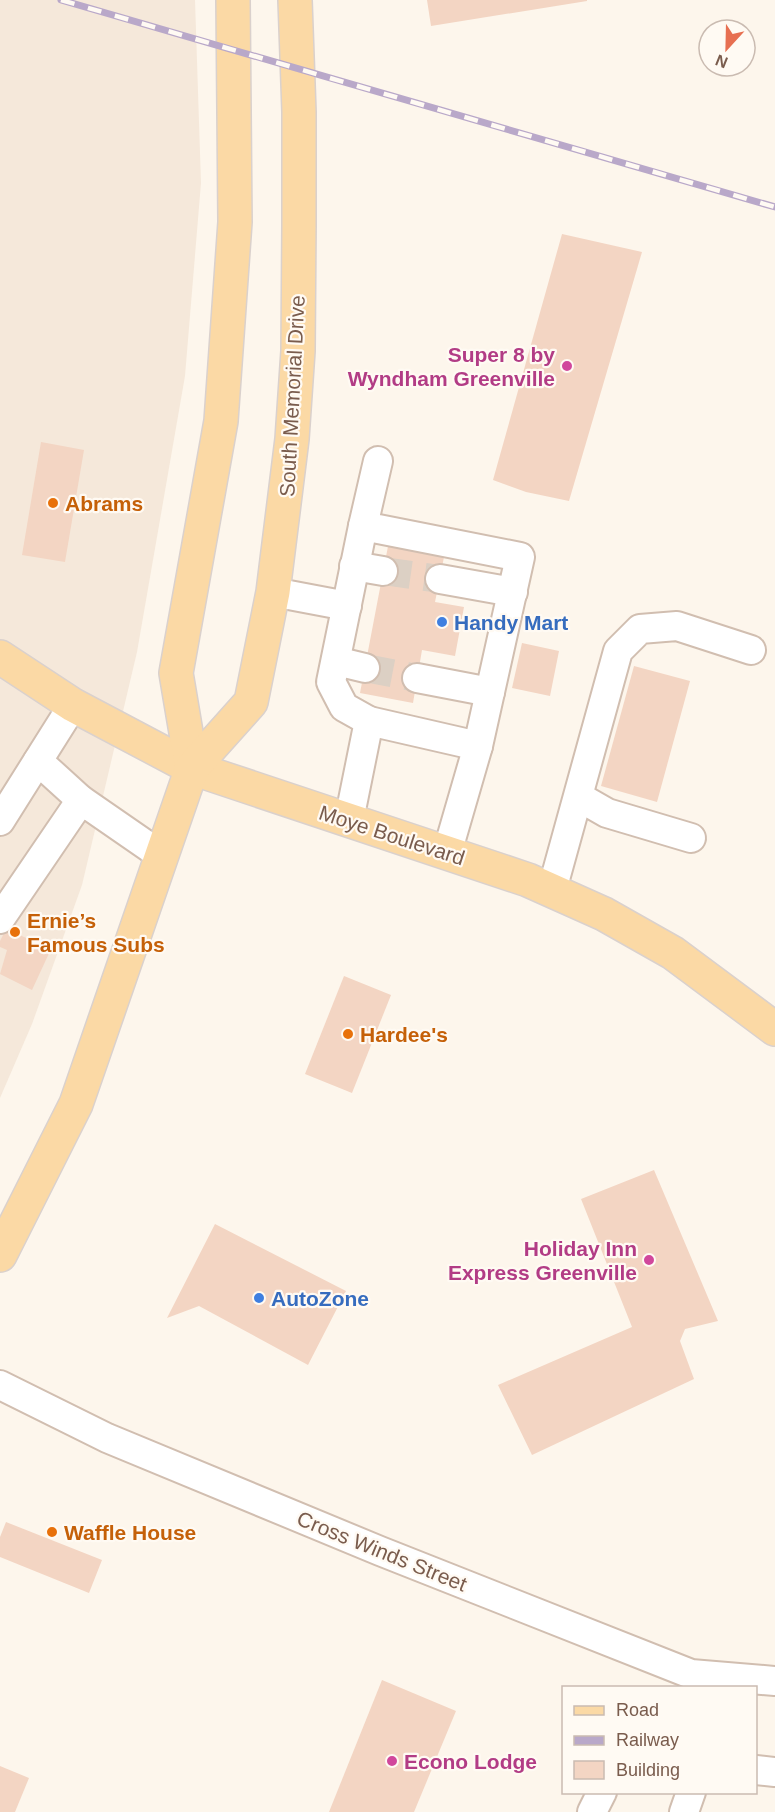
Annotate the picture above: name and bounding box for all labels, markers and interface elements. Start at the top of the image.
north arrow [697,18,757,78]
text: N [713,51,730,71]
street label: South Memorial Drive [275,295,309,497]
place label: Super 8 by Wyndham Greenville [348,343,555,390]
marker: Super 8 by Wyndham Greenville [560,359,574,373]
place label: Abrams [65,492,143,515]
marker: Abrams [46,496,60,510]
place label: Handy Mart [454,611,568,634]
marker: Handy Mart [435,615,449,629]
street label: Moye Boulevard [316,801,468,869]
place label: Ernie’s Famous Subs [27,909,165,956]
marker: Ernie’s Famous Subs [8,925,22,939]
place label: Hardee's [360,1023,448,1046]
marker: Hardee's [341,1027,355,1041]
place label: Holiday Inn Express Greenville [448,1237,637,1284]
marker: Holiday Inn Express Greenville [642,1253,656,1267]
place label: AutoZone [271,1287,369,1310]
marker: AutoZone [252,1291,266,1305]
street label: Cross Winds Street [294,1506,470,1596]
place label: Waffle House [64,1521,196,1544]
marker: Waffle House [45,1525,59,1539]
legend [562,1686,757,1794]
text: Road [616,1700,659,1720]
text: Railway [616,1730,679,1750]
place label: Econo Lodge [404,1750,537,1773]
marker: Econo Lodge [385,1754,399,1768]
text: Building [616,1760,680,1780]

